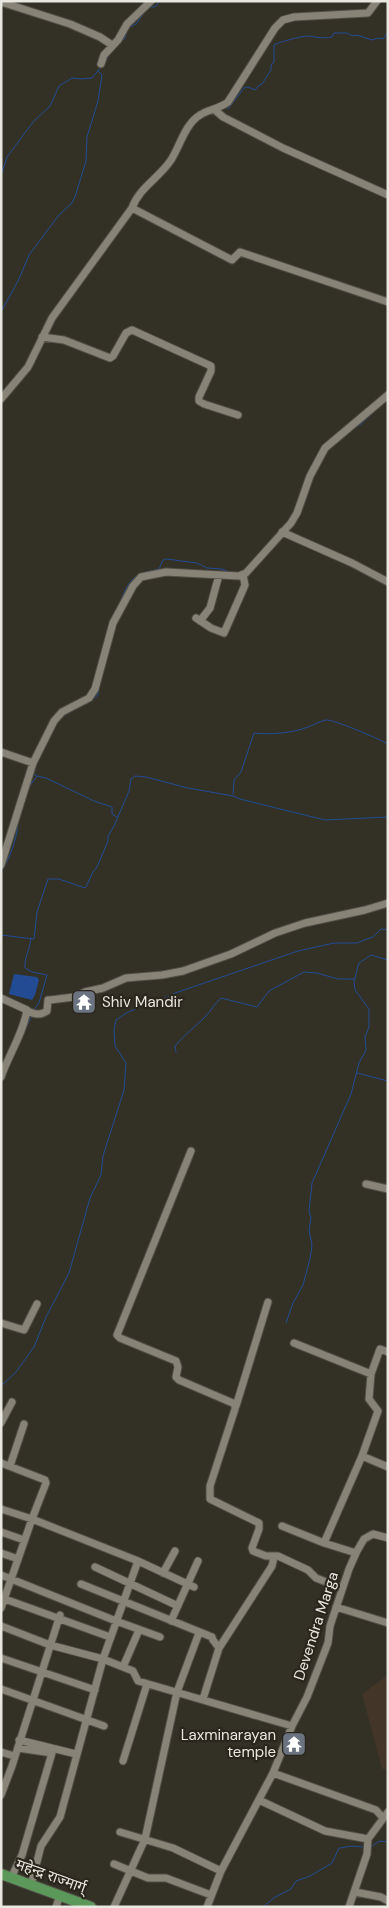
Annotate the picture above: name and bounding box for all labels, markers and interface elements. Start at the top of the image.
temple icon: Shiv Mandir [71,989,97,1015]
place label: Shiv Mandir [102,992,183,1012]
street label: Devendra Marga [289,1569,343,1683]
place label: Laxminarayan temple [181,1725,276,1762]
temple icon: Laxminarayan temple [281,1731,307,1757]
street label: महेन्द्र राज्मार्ग् [13,1854,91,1899]

